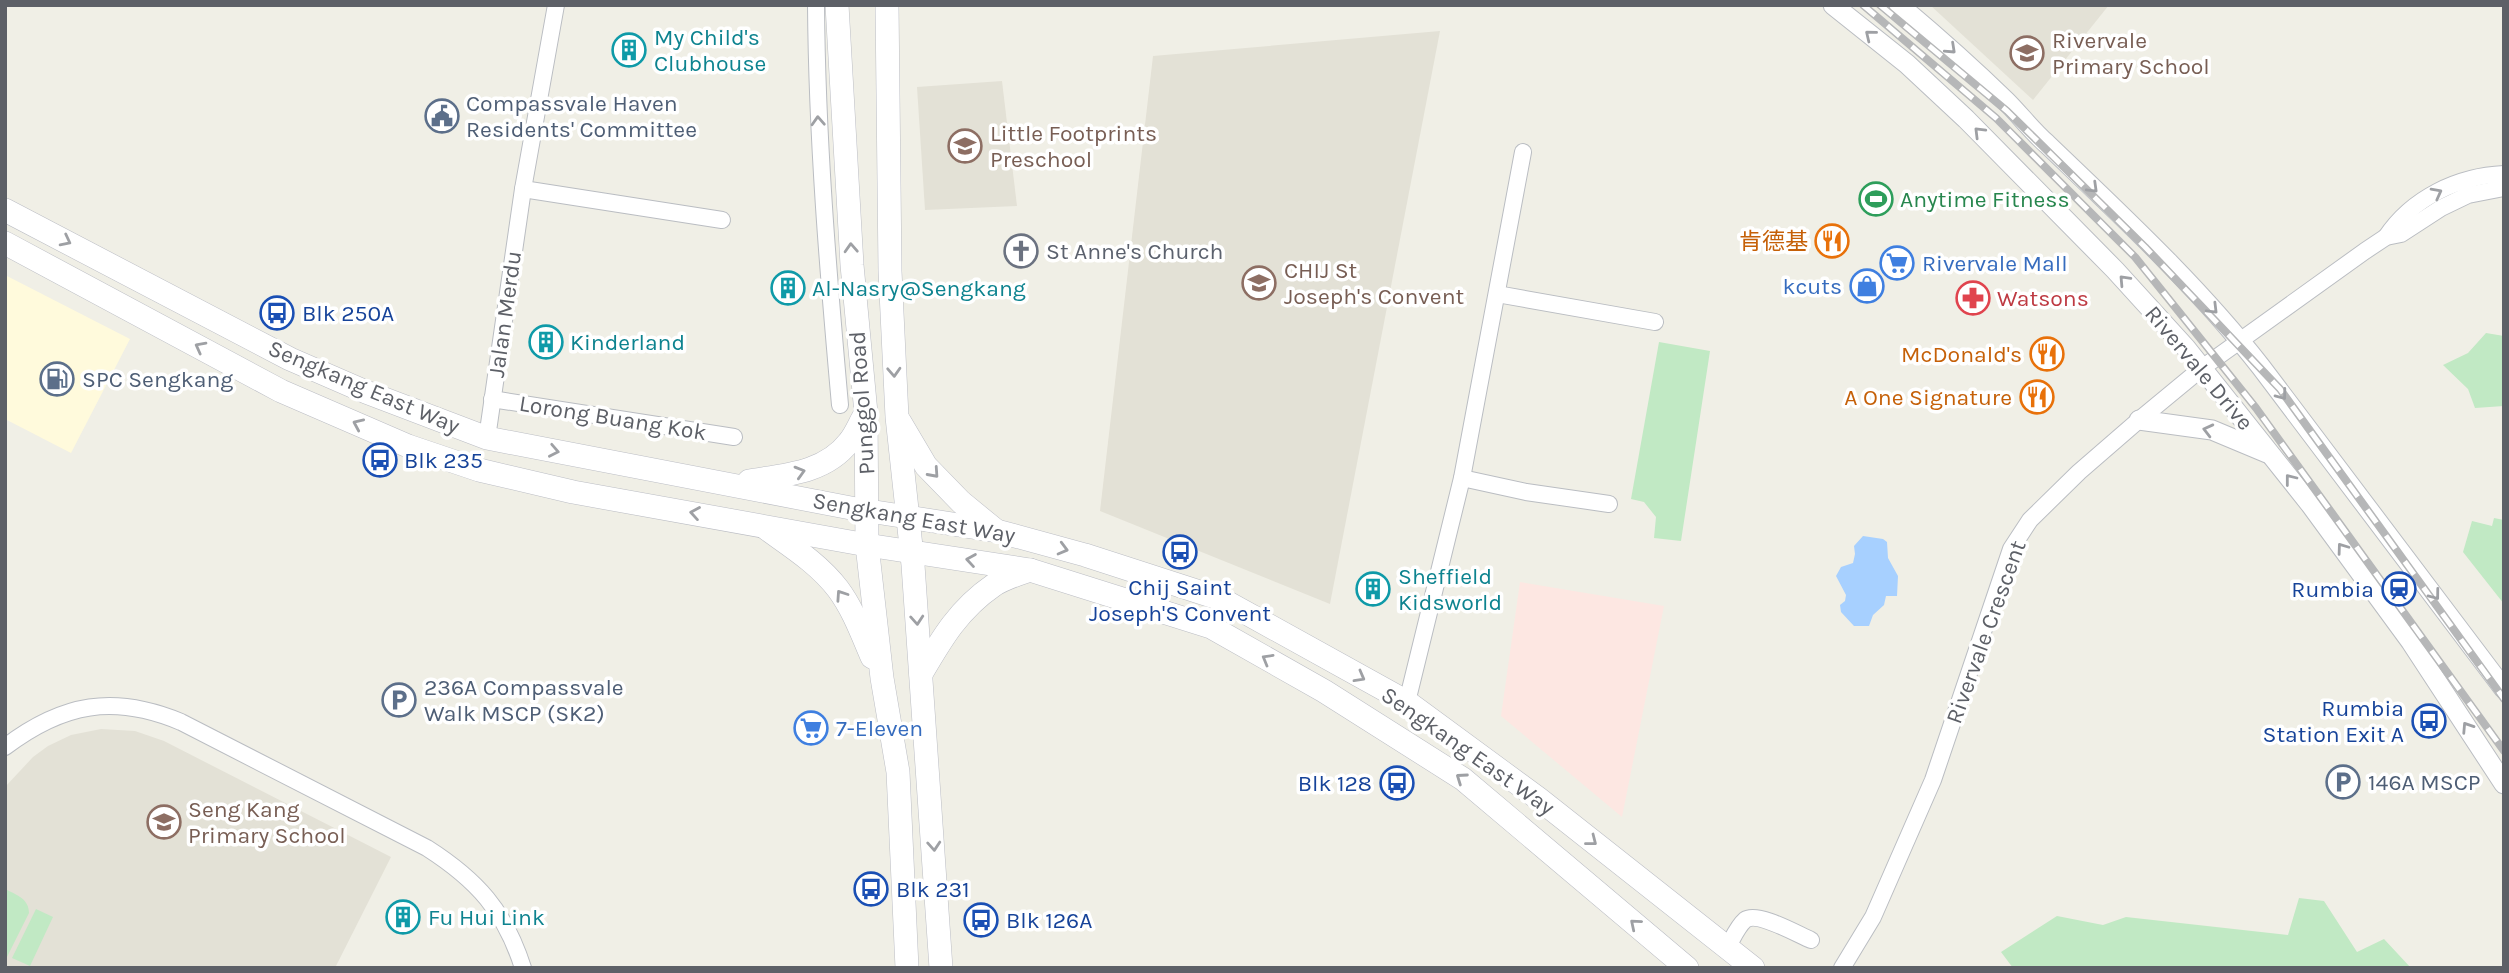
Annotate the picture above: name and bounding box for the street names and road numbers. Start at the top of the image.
street label: Jalan Merdu [483,249,527,379]
street label: Rivervale Drive [2139,300,2259,436]
street label: Punggol Road [844,330,880,476]
street label: Sengkang East Way [264,334,464,440]
street label: Lorong Buang Kok [517,390,709,446]
street label: Sengkang East Way [810,487,1018,549]
street label: Rivervale Crescent [1940,536,2032,727]
street label: Sengkang East Way [1376,681,1560,821]

